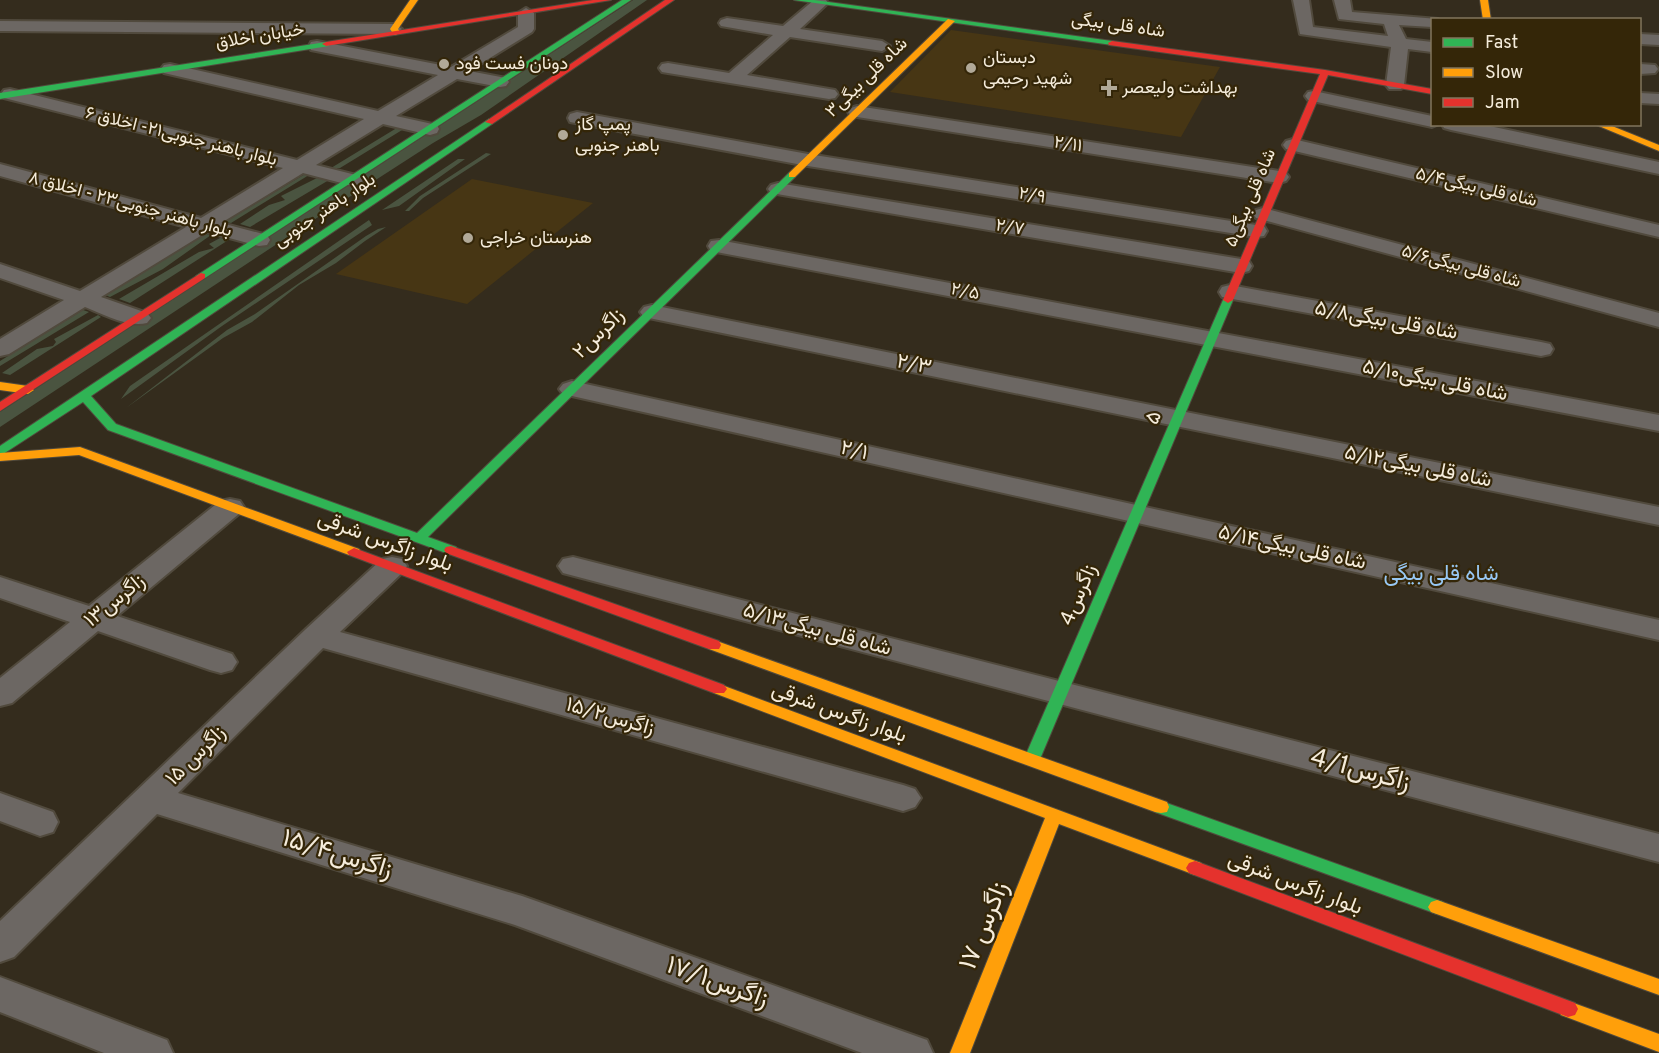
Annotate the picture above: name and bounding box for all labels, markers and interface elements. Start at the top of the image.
street label: شاه قلی بیگی [1070,8,1166,44]
legend [1431,18,1641,126]
street label: خیابان اخلاق [214,19,306,55]
text: Fast [1485,32,1518,55]
street label: شاه قلی بیگی۳ [821,33,913,123]
place label: دبستان شهید رحیمی [983,47,1072,91]
place label: دونان فست فود [456,53,568,76]
marker: دونان فست فود [437,57,451,71]
marker: دبستان شهید رحیمی [964,61,978,75]
text: Slow [1485,62,1523,85]
place label: بهداشت ولیعصر [1121,77,1238,100]
marker: بهداشت ولیعصر [1100,79,1118,97]
text: Jam [1485,92,1520,115]
street label: بلوار باهنر جنوبی۲۱- اخلاق ۶ [83,102,279,172]
place label: پمپ گاز باهنر جنوبی [574,114,660,158]
marker: پمپ گاز باهنر جنوبی [556,128,570,142]
street label: ۲/۱۱ [1052,131,1084,159]
street label: شاه قلی بیگی۵ [1220,145,1282,251]
street label: شاه قلی بیگی۵/۴ [1413,163,1539,213]
street label: بلوار باهنر جنوبی۲۳ - اخلاق ۸ [26,167,234,243]
street label: بلوار باهنر جنوبی [270,168,380,254]
street label: ۲/۹ [1017,183,1047,209]
street label: ۲/۷ [994,214,1026,242]
place label: هنرستان خراجی [480,227,592,250]
marker: هنرستان خراجی [461,231,475,245]
street label: شاه قلی بیگی۵/۶ [1399,240,1523,294]
street label: ۲/۵ [949,278,981,306]
street label: شاه قلی بیگی۵/۸ [1312,295,1460,347]
street label: زاگرس۲ [567,303,631,365]
street label: ۲/۳ [894,348,934,382]
street label: شاه قلی بیگی۵/۱۰ [1360,354,1510,408]
street label: ۵ [1139,407,1169,429]
street label: ۲/۱ [838,435,870,467]
street label: شاه قلی بیگی۵/۱۲ [1342,439,1494,495]
street label: بلوار زاگرس شرقی [314,505,456,579]
street label: شاه قلی بیگی۵/۱۴ [1216,519,1368,577]
street label: زاگرس4 [1054,560,1104,630]
district label: شاه قلی بیگی [1383,561,1499,588]
street label: زاگرس۱۳ [79,568,151,634]
street label: شاه قلی بیگی۵/۱۳ [740,597,894,663]
street label: بلوار زاگرس شرقی [768,676,910,750]
street label: زاگرس۱۵/۲ [563,691,657,743]
street label: زاگرس ۱۵ [160,720,232,792]
street label: 4/1زاگرس [1306,742,1414,800]
street label: زاگرس۱۵/۴ [278,823,396,887]
street label: بلوار زاگرس شرقی [1224,846,1366,922]
street label: زاگرس ۱۷ [952,877,1018,975]
street label: زاگرس۱۷/۱ [661,949,773,1017]

